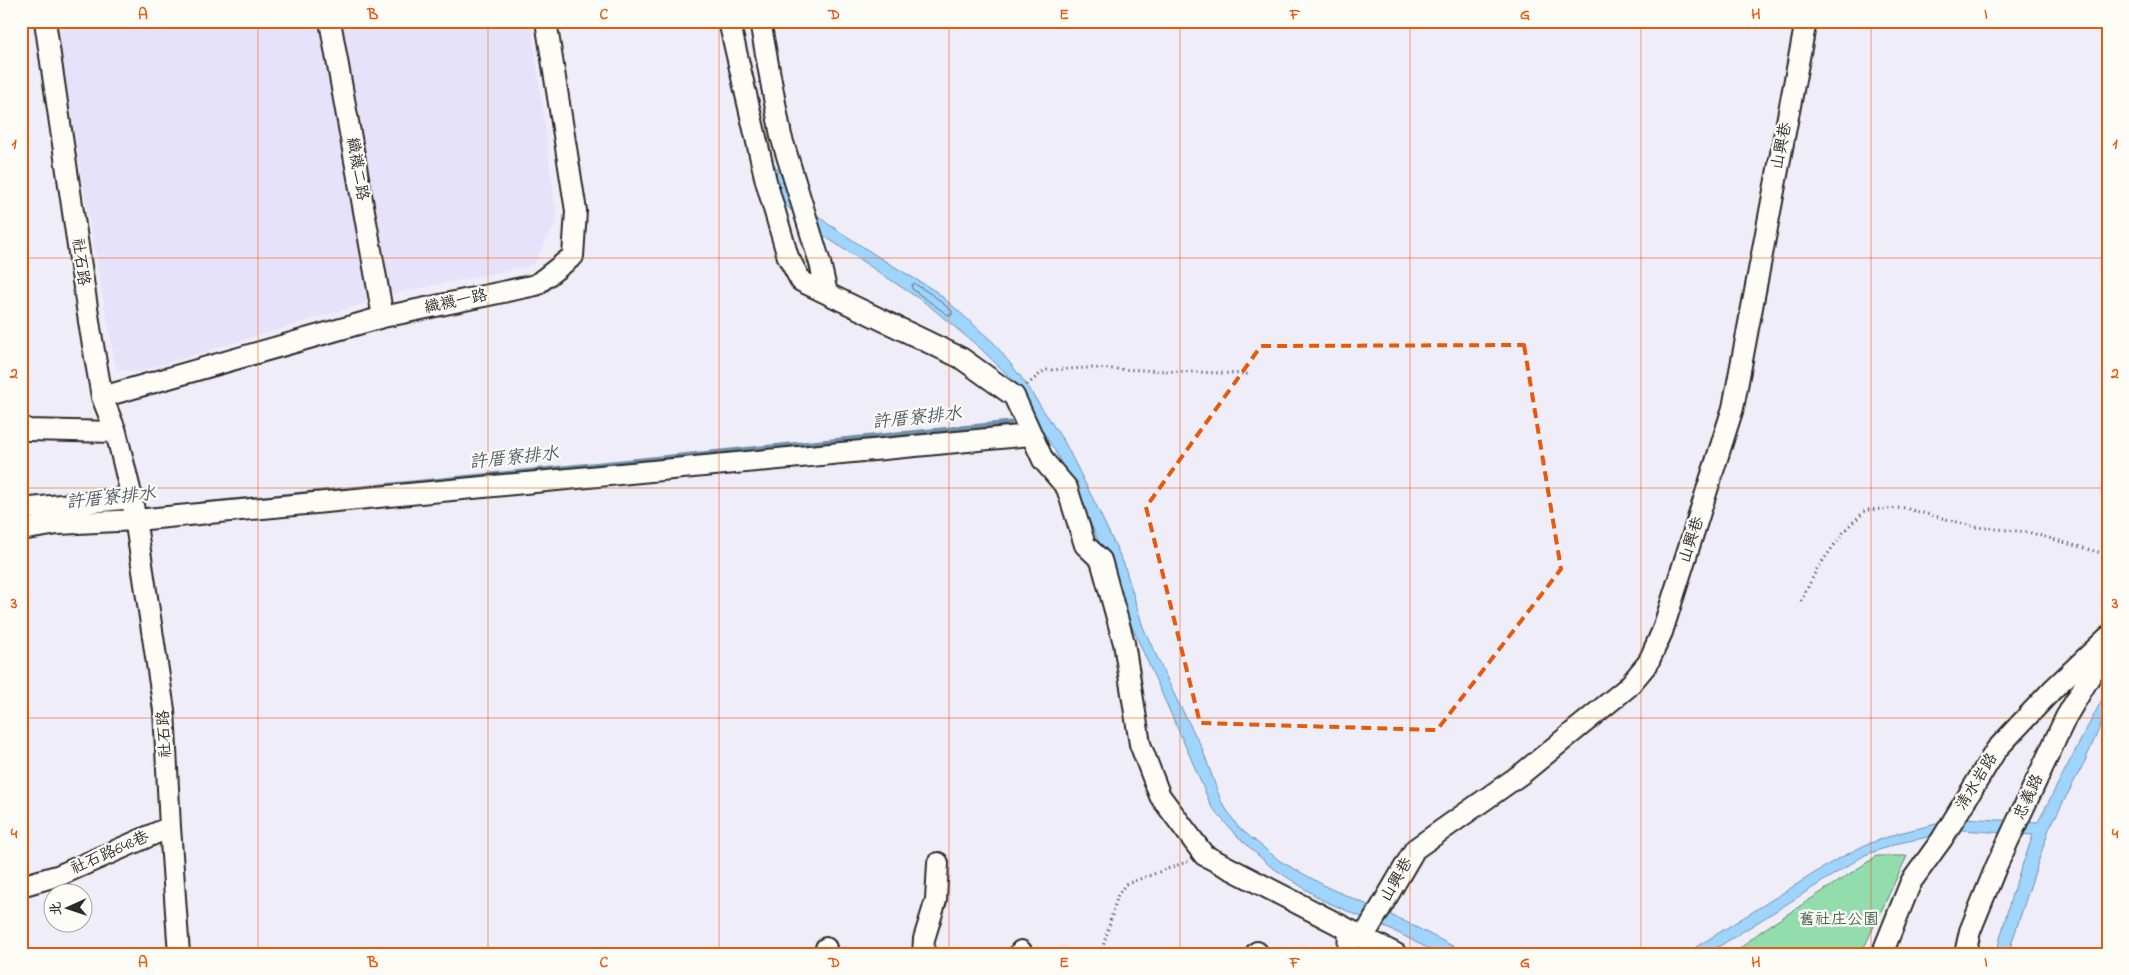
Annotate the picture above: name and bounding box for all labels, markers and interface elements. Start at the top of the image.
text: A [138,3,148,27]
text: B [367,3,379,27]
text: C [600,3,609,27]
text: D [827,3,840,27]
text: E [1059,3,1069,27]
text: F [1289,3,1301,27]
text: G [1520,3,1530,27]
text: H [1751,3,1761,27]
text: I [1984,3,1988,27]
street label: 山興巷 [1766,120,1798,172]
text: 1 [11,132,17,156]
text: 1 [2112,132,2118,156]
street label: 織襪二路 [340,135,374,203]
street label: 社石路 [65,237,95,287]
street label: 織襪一路 [422,284,490,320]
text: 2 [9,362,18,386]
text: 2 [2110,362,2119,386]
water label: 許厝寮排水 [871,401,964,437]
water label: 許厝寮排水 [468,441,561,477]
water label: 許厝寮排水 [65,481,158,517]
street label: 山興巷 [1673,513,1711,567]
text: 3 [10,592,18,616]
text: 3 [2111,592,2119,616]
street label: 社石路 [152,709,178,759]
street label: 清水岩路 [1950,748,2004,816]
street label: 忠義路 [2008,770,2050,824]
text: 4 [10,822,18,846]
text: 4 [2111,822,2119,846]
street label: 社石路648巷 [67,825,153,881]
street label: 山興巷 [1375,853,1419,907]
north arrow [42,882,92,932]
text: 北 [46,901,67,916]
park label: 舊社庄公園 [1799,908,1879,932]
text: A [138,951,148,975]
text: B [367,951,379,975]
text: C [600,951,609,975]
text: D [827,951,840,975]
text: E [1059,951,1069,975]
text: F [1289,951,1301,975]
text: G [1520,951,1530,975]
text: H [1751,951,1761,975]
text: I [1984,951,1988,975]

